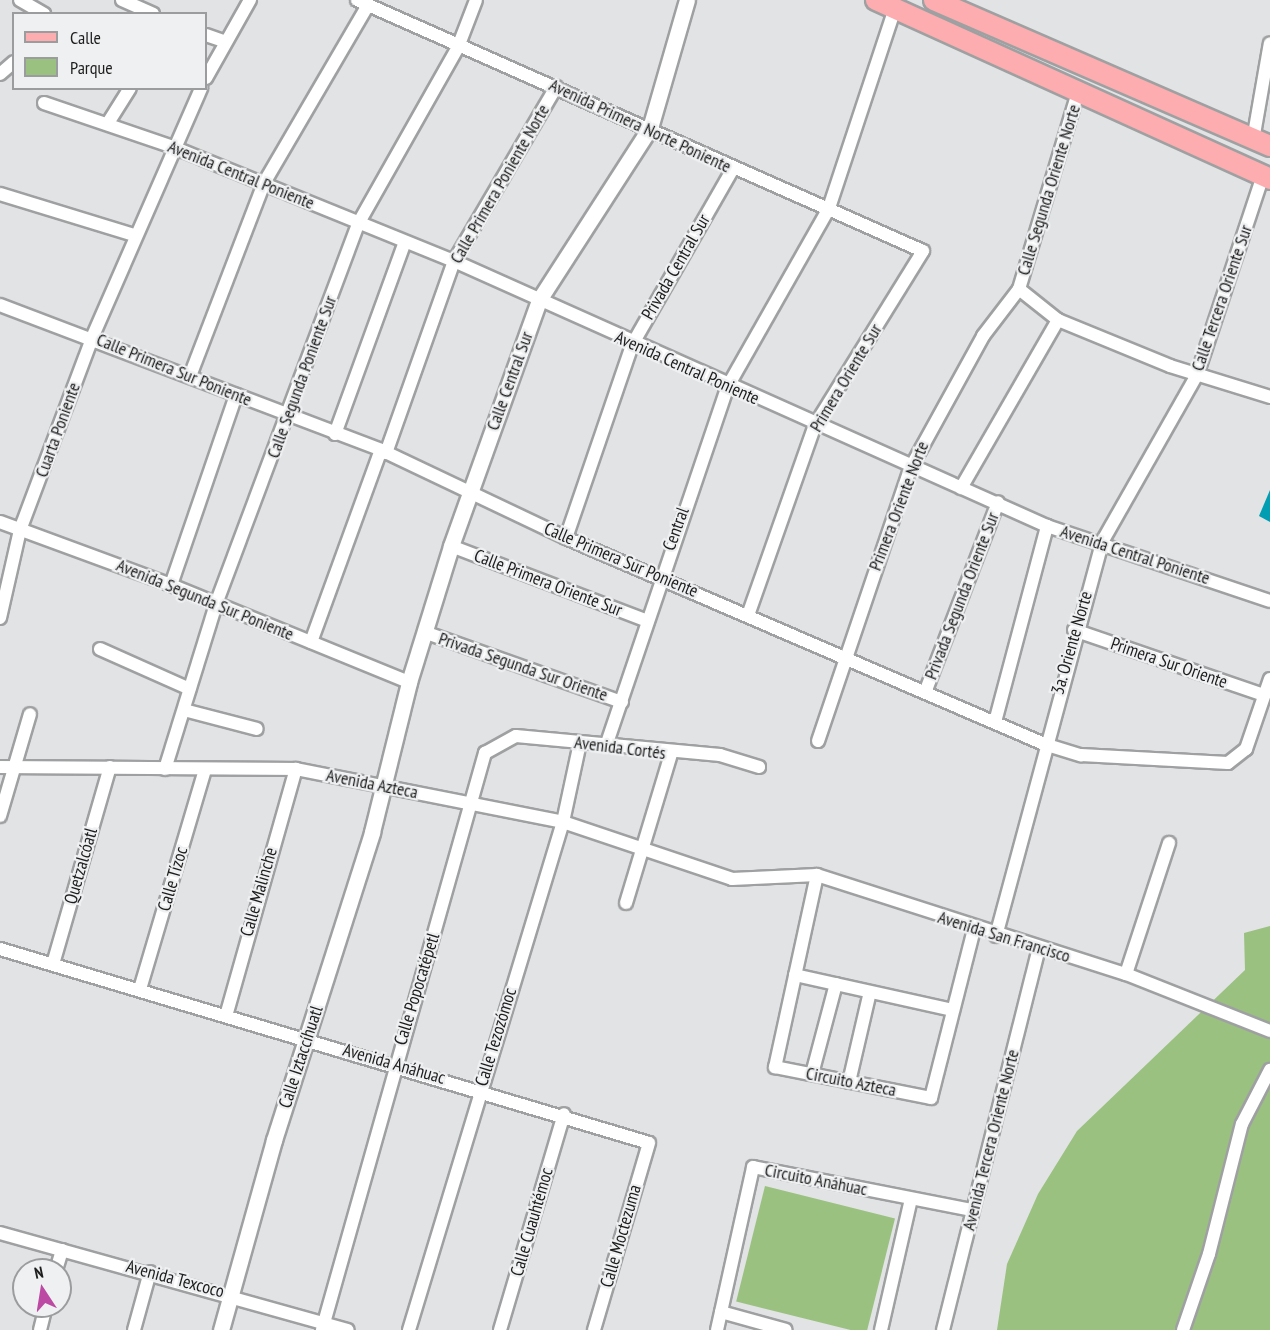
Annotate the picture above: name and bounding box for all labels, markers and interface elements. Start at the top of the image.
legend [12,12,207,90]
text: Calle [70,26,101,49]
text: Parque [70,56,113,79]
street label: Avenida Primera Norte Poniente [546,74,734,178]
street label: Calle Primera Poniente Norte [446,101,554,267]
street label: Calle Segunda Oriente Norte [1013,102,1085,278]
street label: Avenida Central Poniente [165,136,317,214]
street label: Privada Central Sur [637,210,715,324]
street label: Calle Tercera Oriente Sur [1187,222,1257,374]
street label: Calle Segunda Poniente Sur [263,293,341,461]
street label: Primera Oriente Sur [805,320,887,436]
street label: Avenida Central Poniente [611,326,763,410]
street label: Calle Primera Sur Poniente [93,329,255,411]
street label: Calle Central Sur [482,329,538,433]
street label: Cuarta Poniente [31,380,85,480]
street label: Primera Oriente Norte [864,438,934,574]
street label: Central [658,504,694,554]
street label: Privada Segunda Oriente Sur [920,509,1004,683]
street label: Calle Primera Sur Poniente [541,518,701,602]
street label: Avenida Central Poniente [1058,521,1212,589]
street label: Calle Primera Oriente Sur [471,545,625,621]
street label: Avenida Segunda Sur Poniente [113,555,297,645]
street label: 3a. Oriente Norte [1047,588,1097,698]
street label: Privada Segunda Sur Oriente [436,628,610,706]
street label: Primera Sur Oriente [1108,633,1230,693]
street label: Avenida Cortés [573,732,667,764]
street label: Avenida Azteca [324,764,420,804]
street label: Quetzalcóatl [60,825,102,907]
street label: Calle Tízoc [153,844,193,914]
street label: Calle Malinche [236,845,282,939]
street label: Avenida San Francisco [935,907,1073,967]
street label: Calle Popocatépetl [390,930,444,1048]
street label: Calle Tezozómoc [471,985,521,1089]
street label: Calle Iztaccíhuatl [274,1003,328,1111]
street label: Avenida Anáhuac [340,1039,448,1089]
street label: Avenida Tercera Oriente Norte [958,1047,1024,1233]
street label: Circuito Azteca [804,1063,898,1101]
street label: Circuito Anáhuac [763,1159,869,1201]
street label: Calle Cuauhtémoc [506,1165,558,1279]
street label: Calle Moctezuma [596,1182,646,1290]
street label: Avenida Texcoco [123,1255,227,1303]
north arrow [12,1258,72,1318]
text: N [32,1262,45,1283]

